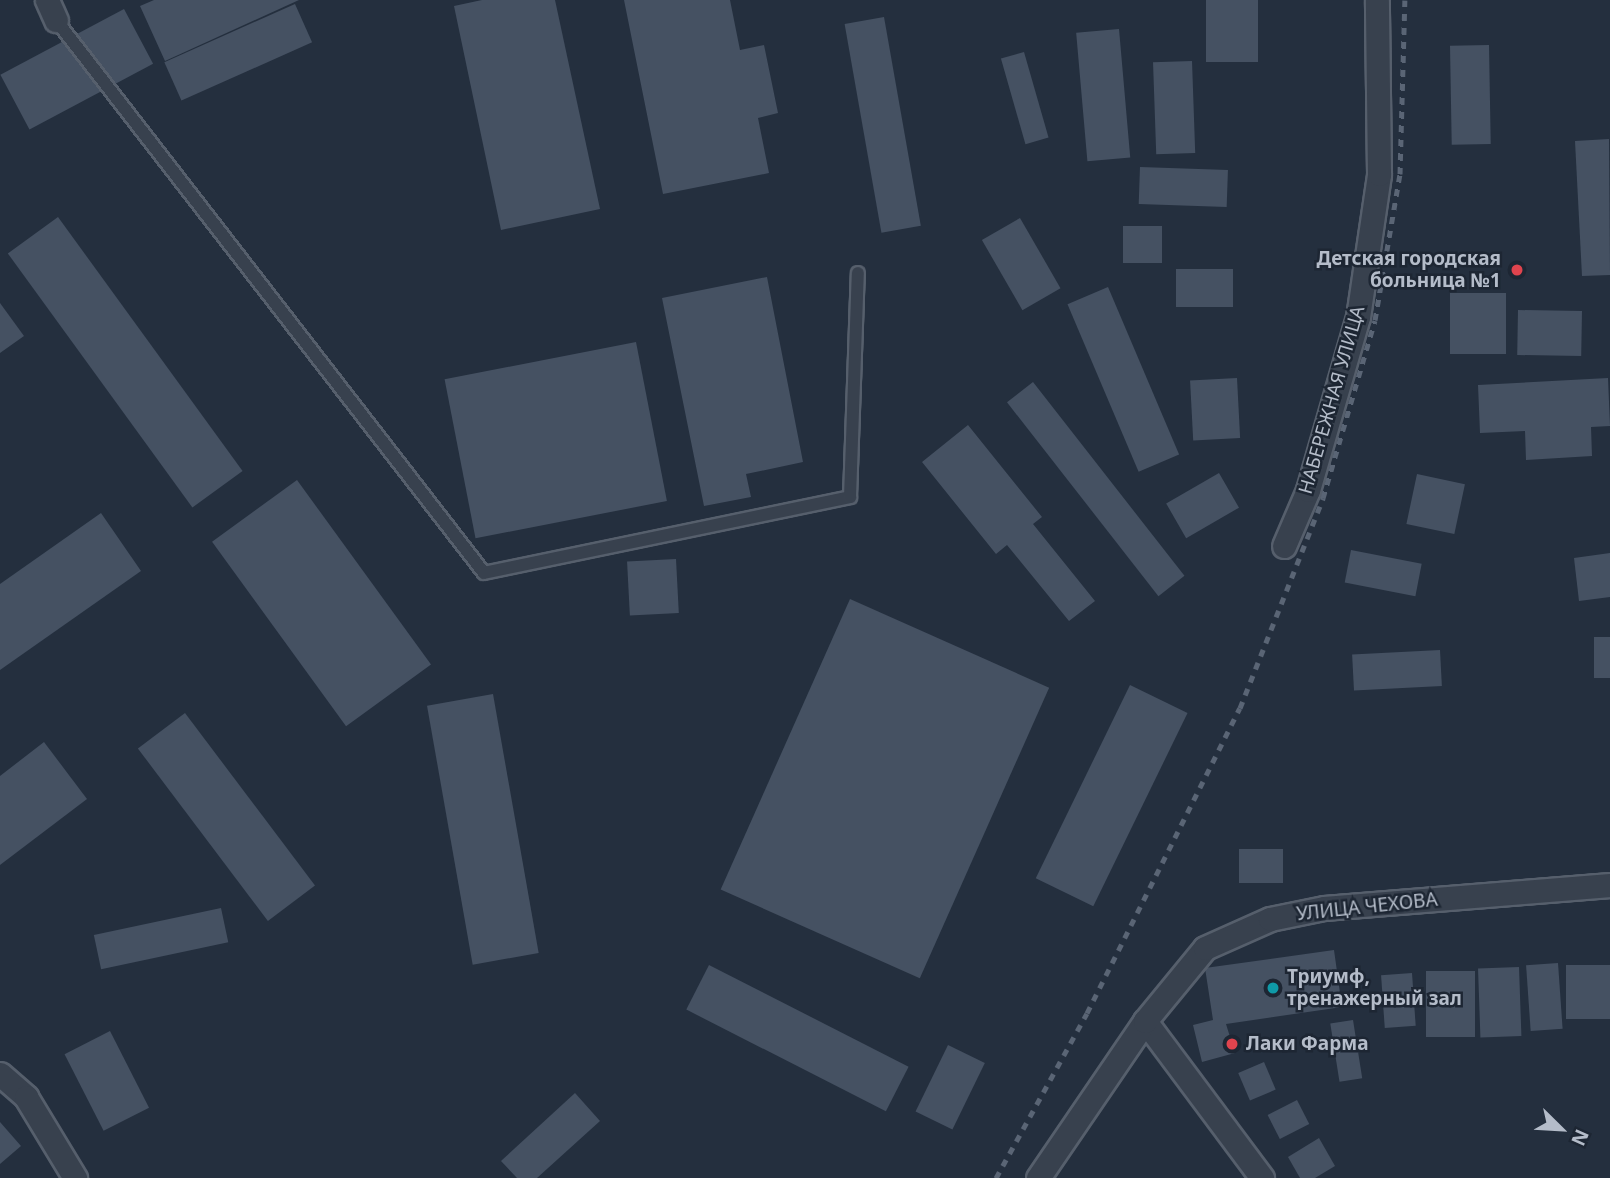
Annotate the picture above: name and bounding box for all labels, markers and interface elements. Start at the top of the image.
place label: Детская городская больница №1 [1316,248,1501,292]
marker: Детская городская больница №1 [1507,260,1527,280]
street label: НАБЕРЕЖНАЯ УЛИЦА [1294,303,1370,497]
street label: УЛИЦА ЧЕХОВА [1295,888,1439,926]
place label: Триумф, тренажерный зал [1287,966,1462,1010]
marker: Триумф, тренажерный зал [1265,980,1281,996]
place label: Лаки Фарма [1246,1033,1368,1055]
marker: Лаки Фарма [1224,1036,1240,1052]
north arrow [1526,1094,1596,1164]
text: N [1565,1125,1595,1150]

